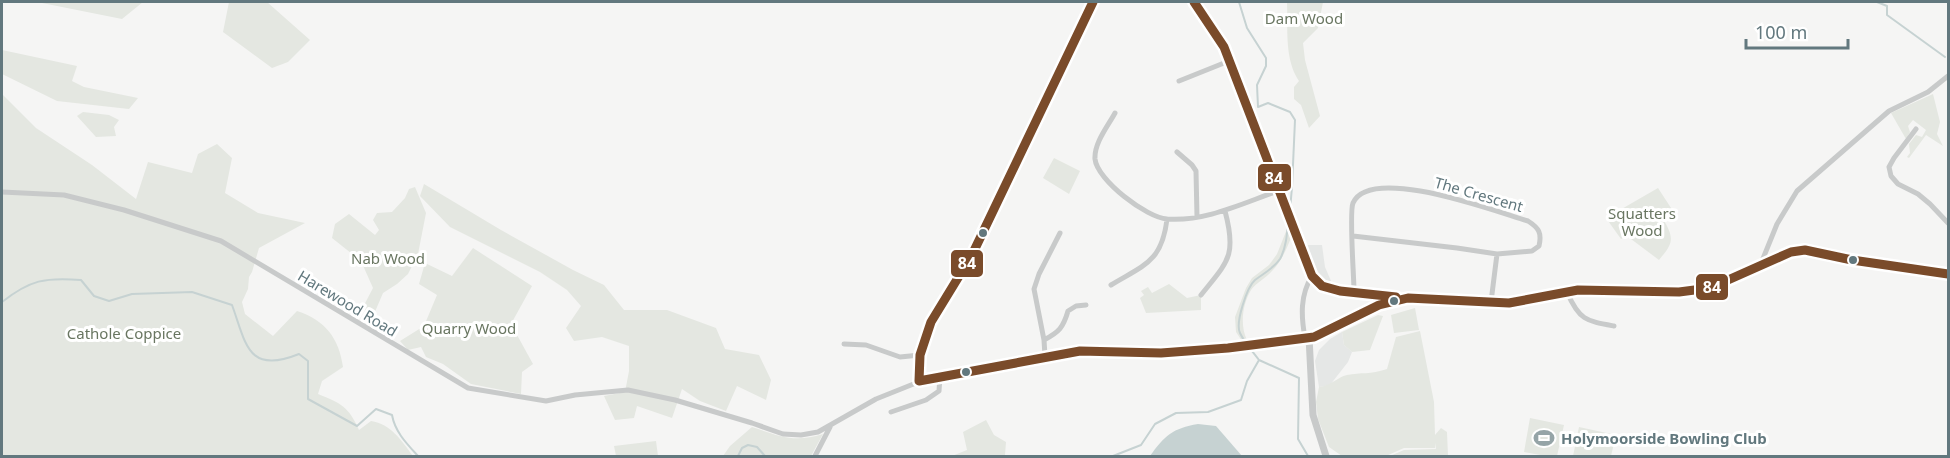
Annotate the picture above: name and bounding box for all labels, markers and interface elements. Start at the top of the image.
park label: Dam Wood [1265,8,1343,28]
scale bar [1746,12,1848,50]
text: 100 m [1755,20,1807,44]
line badge: 84 [1257,163,1292,192]
text: 84 [1265,167,1283,189]
street label: The Crescent [1432,172,1526,216]
park label: Squatters Wood [1608,203,1676,240]
unlabelled marker [977,227,989,239]
park label: Nab Wood [351,248,425,268]
line badge: 84 [950,249,984,278]
text: 84 [958,252,976,274]
unlabelled marker [1847,254,1859,266]
street label: Harewood Road [295,265,401,341]
line badge: 84 [1695,273,1729,301]
text: 84 [1703,276,1721,298]
unlabelled marker [1388,295,1400,307]
park label: Quarry Wood [422,318,516,338]
park label: Cathole Coppice [67,323,181,343]
unlabelled marker [960,366,972,378]
sports icon: Holymoorside Bowling Club [1532,426,1556,450]
place label: Holymoorside Bowling Club [1561,428,1767,448]

